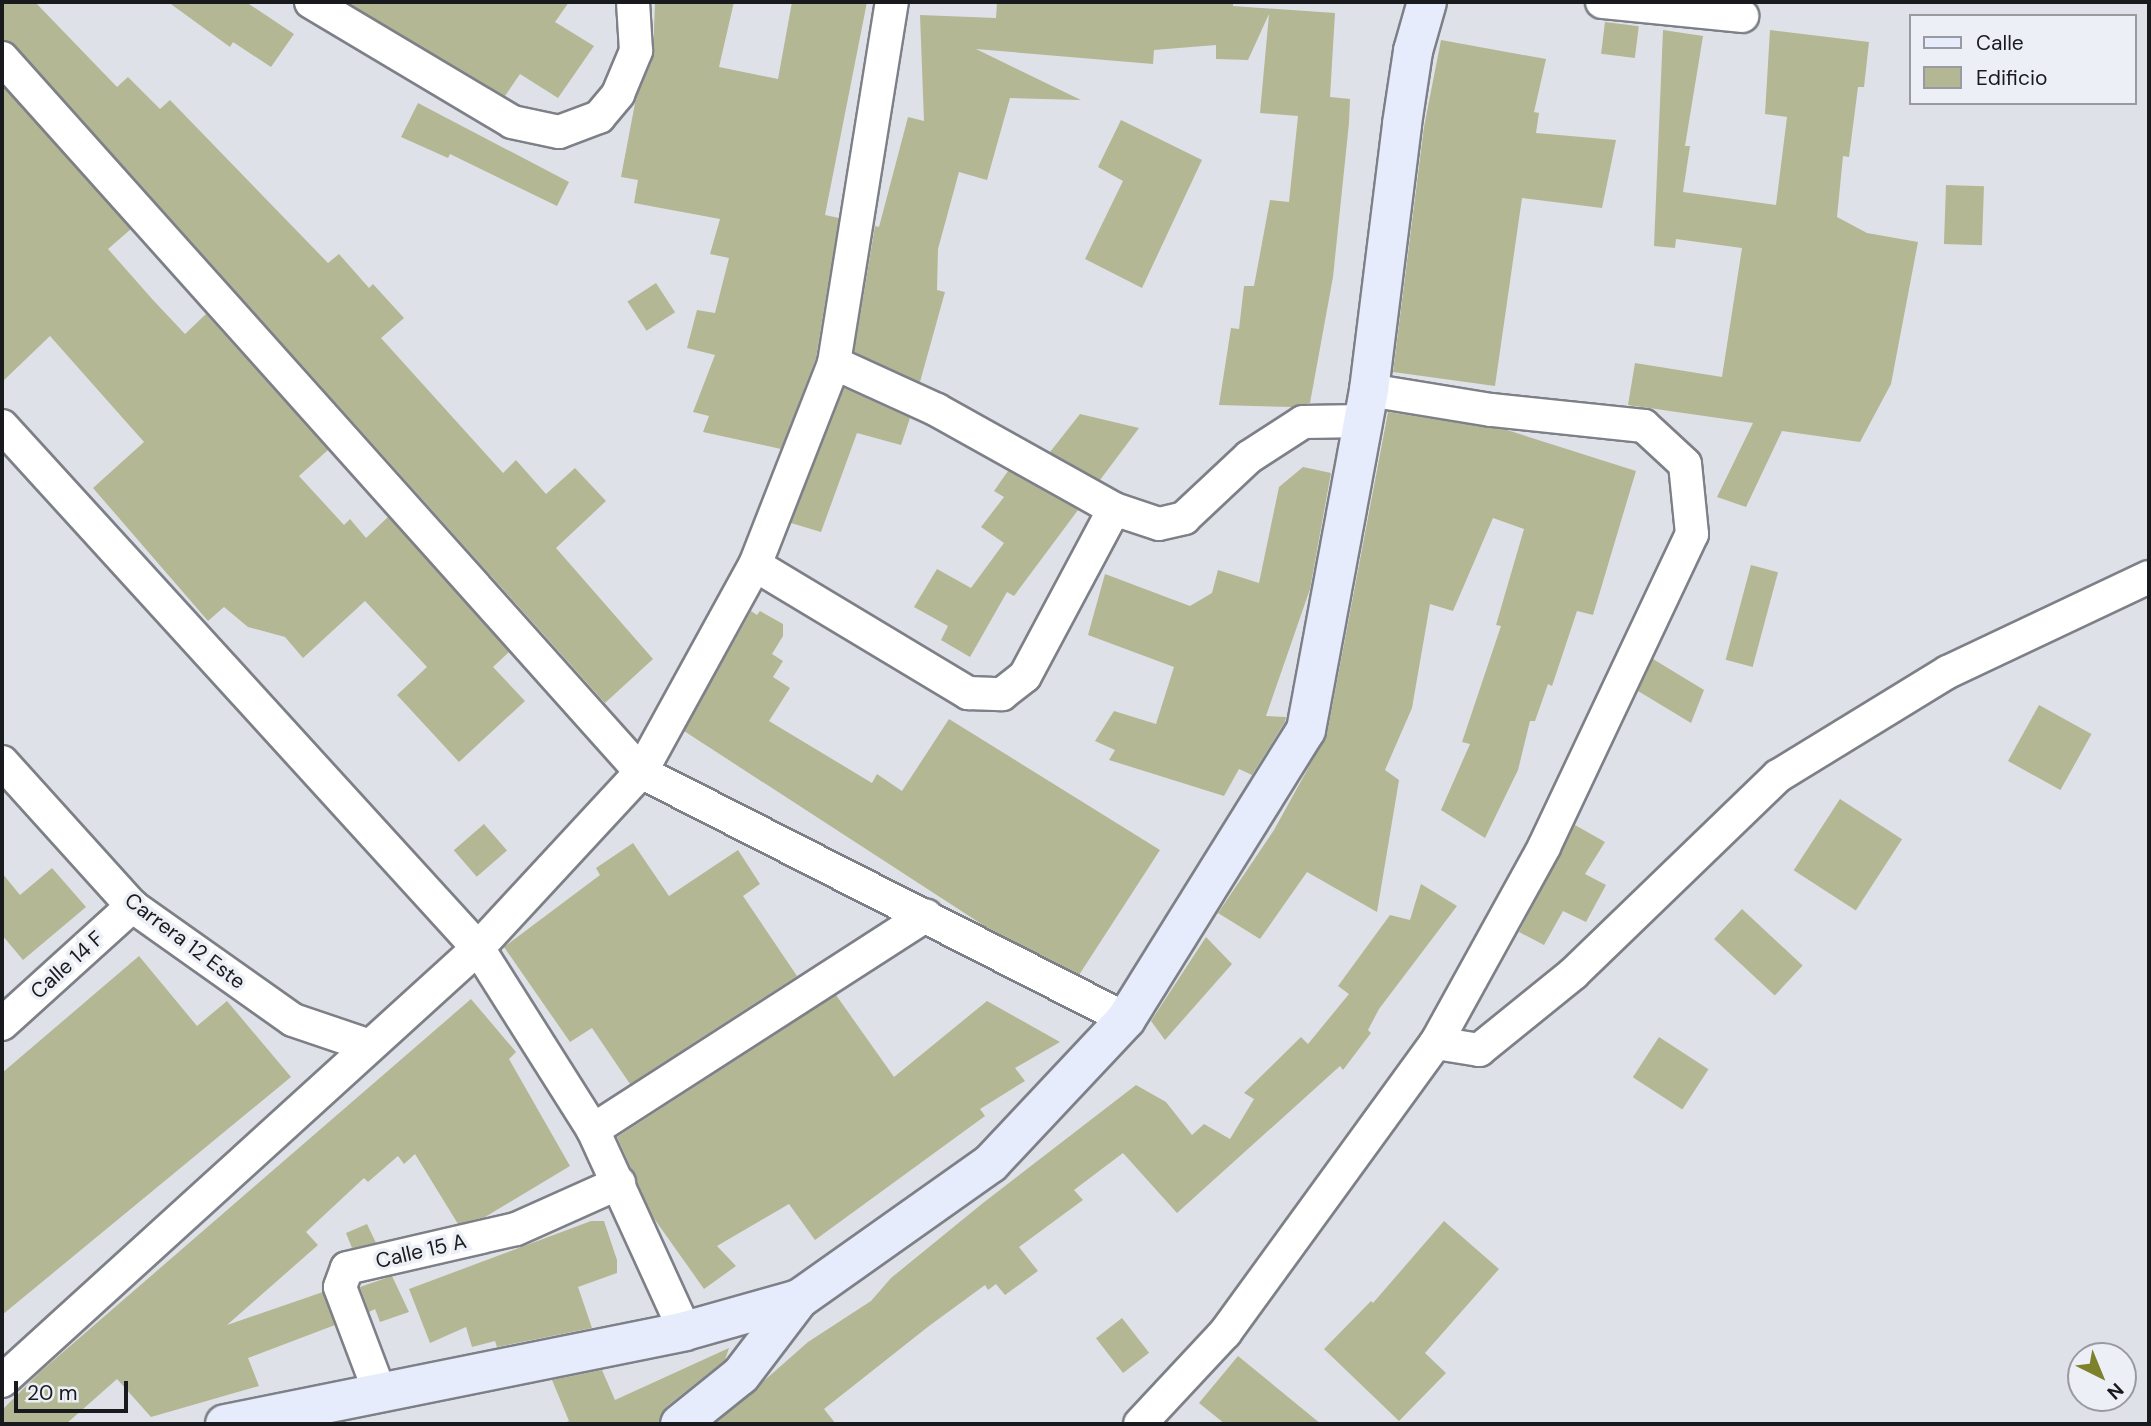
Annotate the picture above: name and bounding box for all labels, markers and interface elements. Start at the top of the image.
legend [1910,14,2137,105]
text: Calle [1976,29,2024,57]
text: Edificio [1976,64,2047,92]
street label: Carrera 12 Este [120,887,250,995]
street label: Calle 14 F [25,926,109,1004]
street label: Calle 15 A [373,1228,469,1274]
north arrow [2067,1342,2137,1412]
scale bar [18,1366,131,1410]
text: N [2102,1377,2129,1405]
text: 20 m [27,1379,78,1407]

